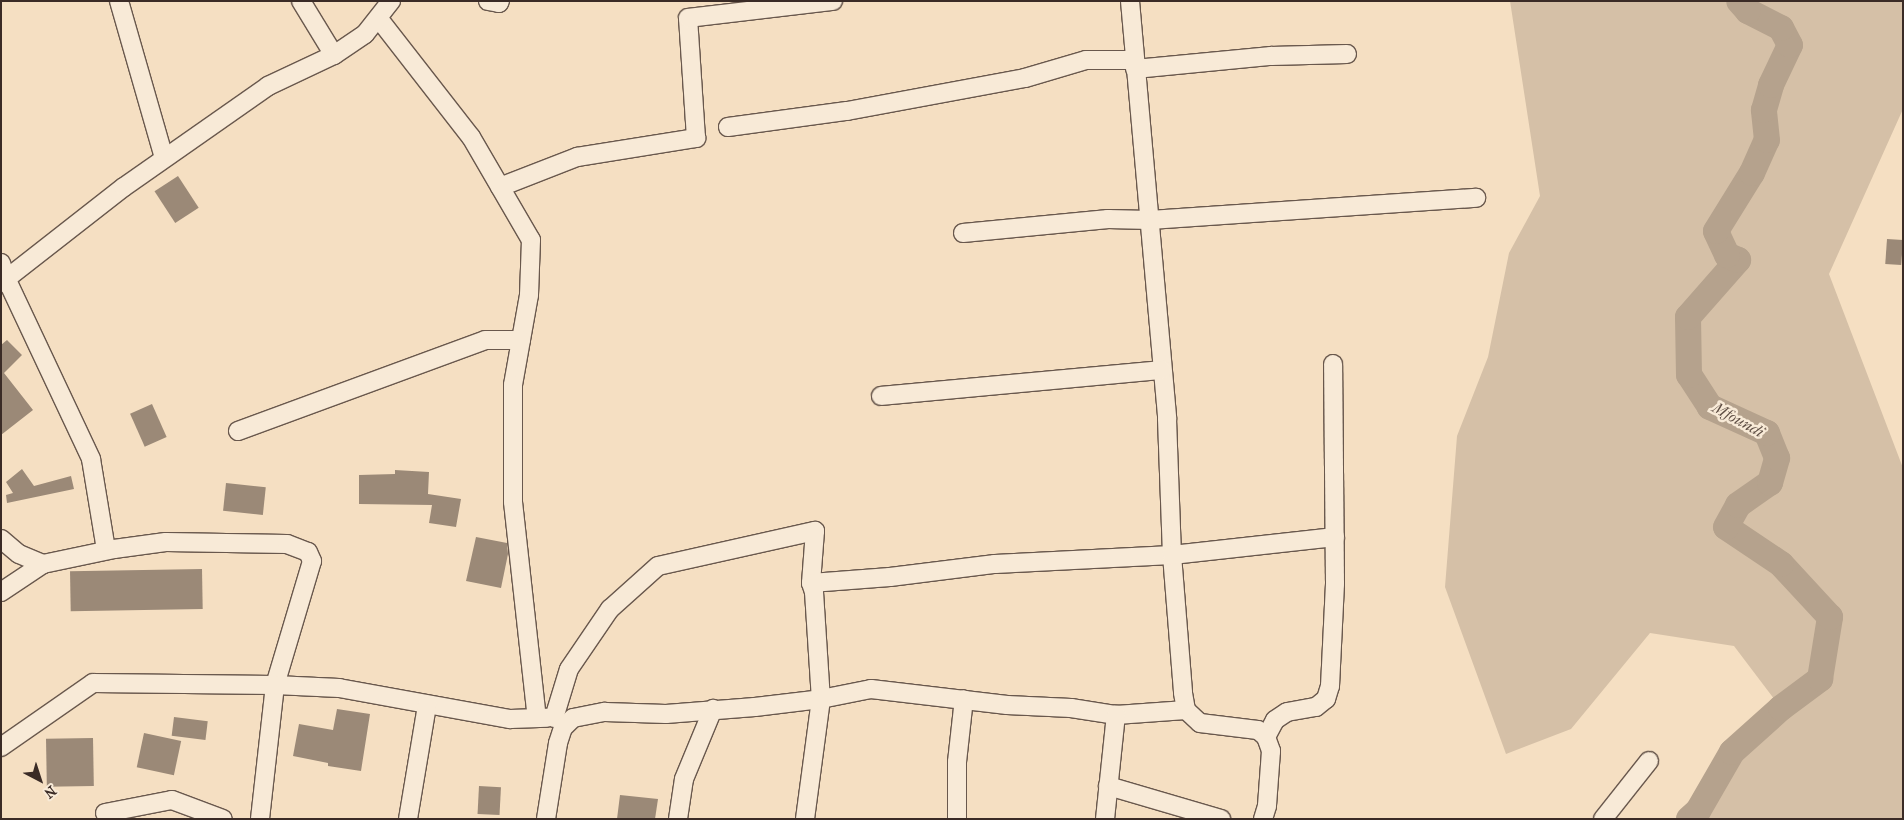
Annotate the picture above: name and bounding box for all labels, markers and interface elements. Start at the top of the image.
water label: Mfoundi [1709,398,1767,442]
north arrow [15,755,65,805]
text: N [40,782,59,802]

